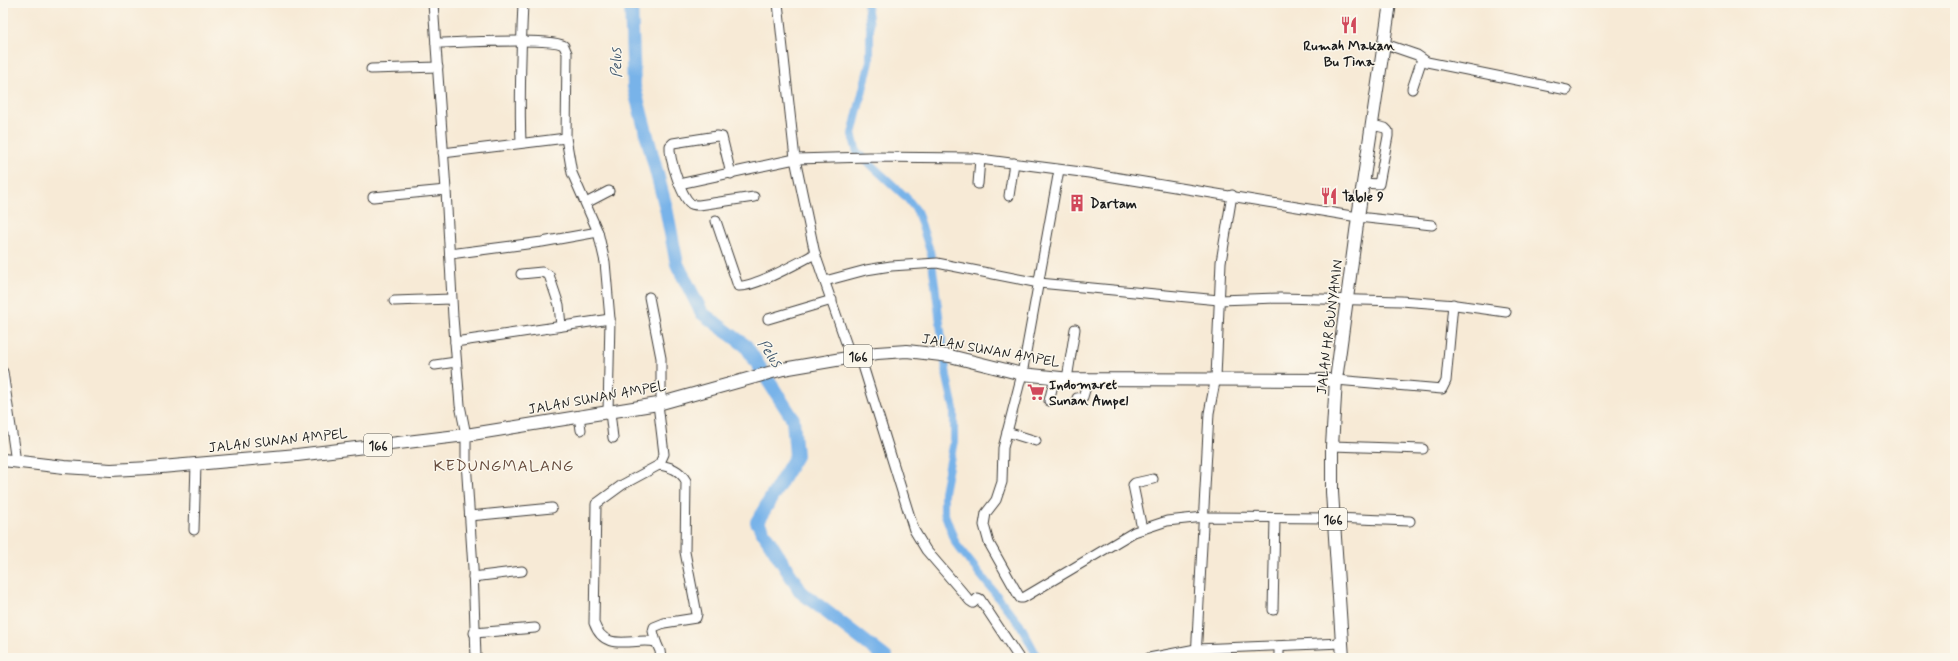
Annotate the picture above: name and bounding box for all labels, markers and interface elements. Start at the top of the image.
restaurant icon: Rumah Makan Bu Tina [1339,15,1359,35]
place label: Rumah Makan Bu Tina [1303,37,1396,71]
water label: Pelus [606,46,628,78]
restaurant icon: Table 9 [1319,186,1339,206]
place label: Table 9 [1342,188,1384,206]
building icon: Dartam [1067,193,1087,213]
place label: Dartam [1090,195,1137,213]
street label: JALAN HR BUNYAMIN [1313,259,1347,396]
street label: JALAN SUNAN AMPEL [920,330,1061,372]
water label: Pelus [752,336,787,373]
road number: 166 [844,345,872,367]
place label: Indomaret Sunan Ampel [1049,376,1129,410]
street label: JALAN SUNAN AMPEL [527,377,668,419]
supermarket icon: Indomaret Sunan Ampel [1026,382,1046,402]
street label: JALAN SUNAN AMPEL [208,425,349,457]
road number: 166 [364,434,392,456]
district label: KEDUNGMALANG [434,456,574,477]
road number: 166 [1319,508,1347,530]

